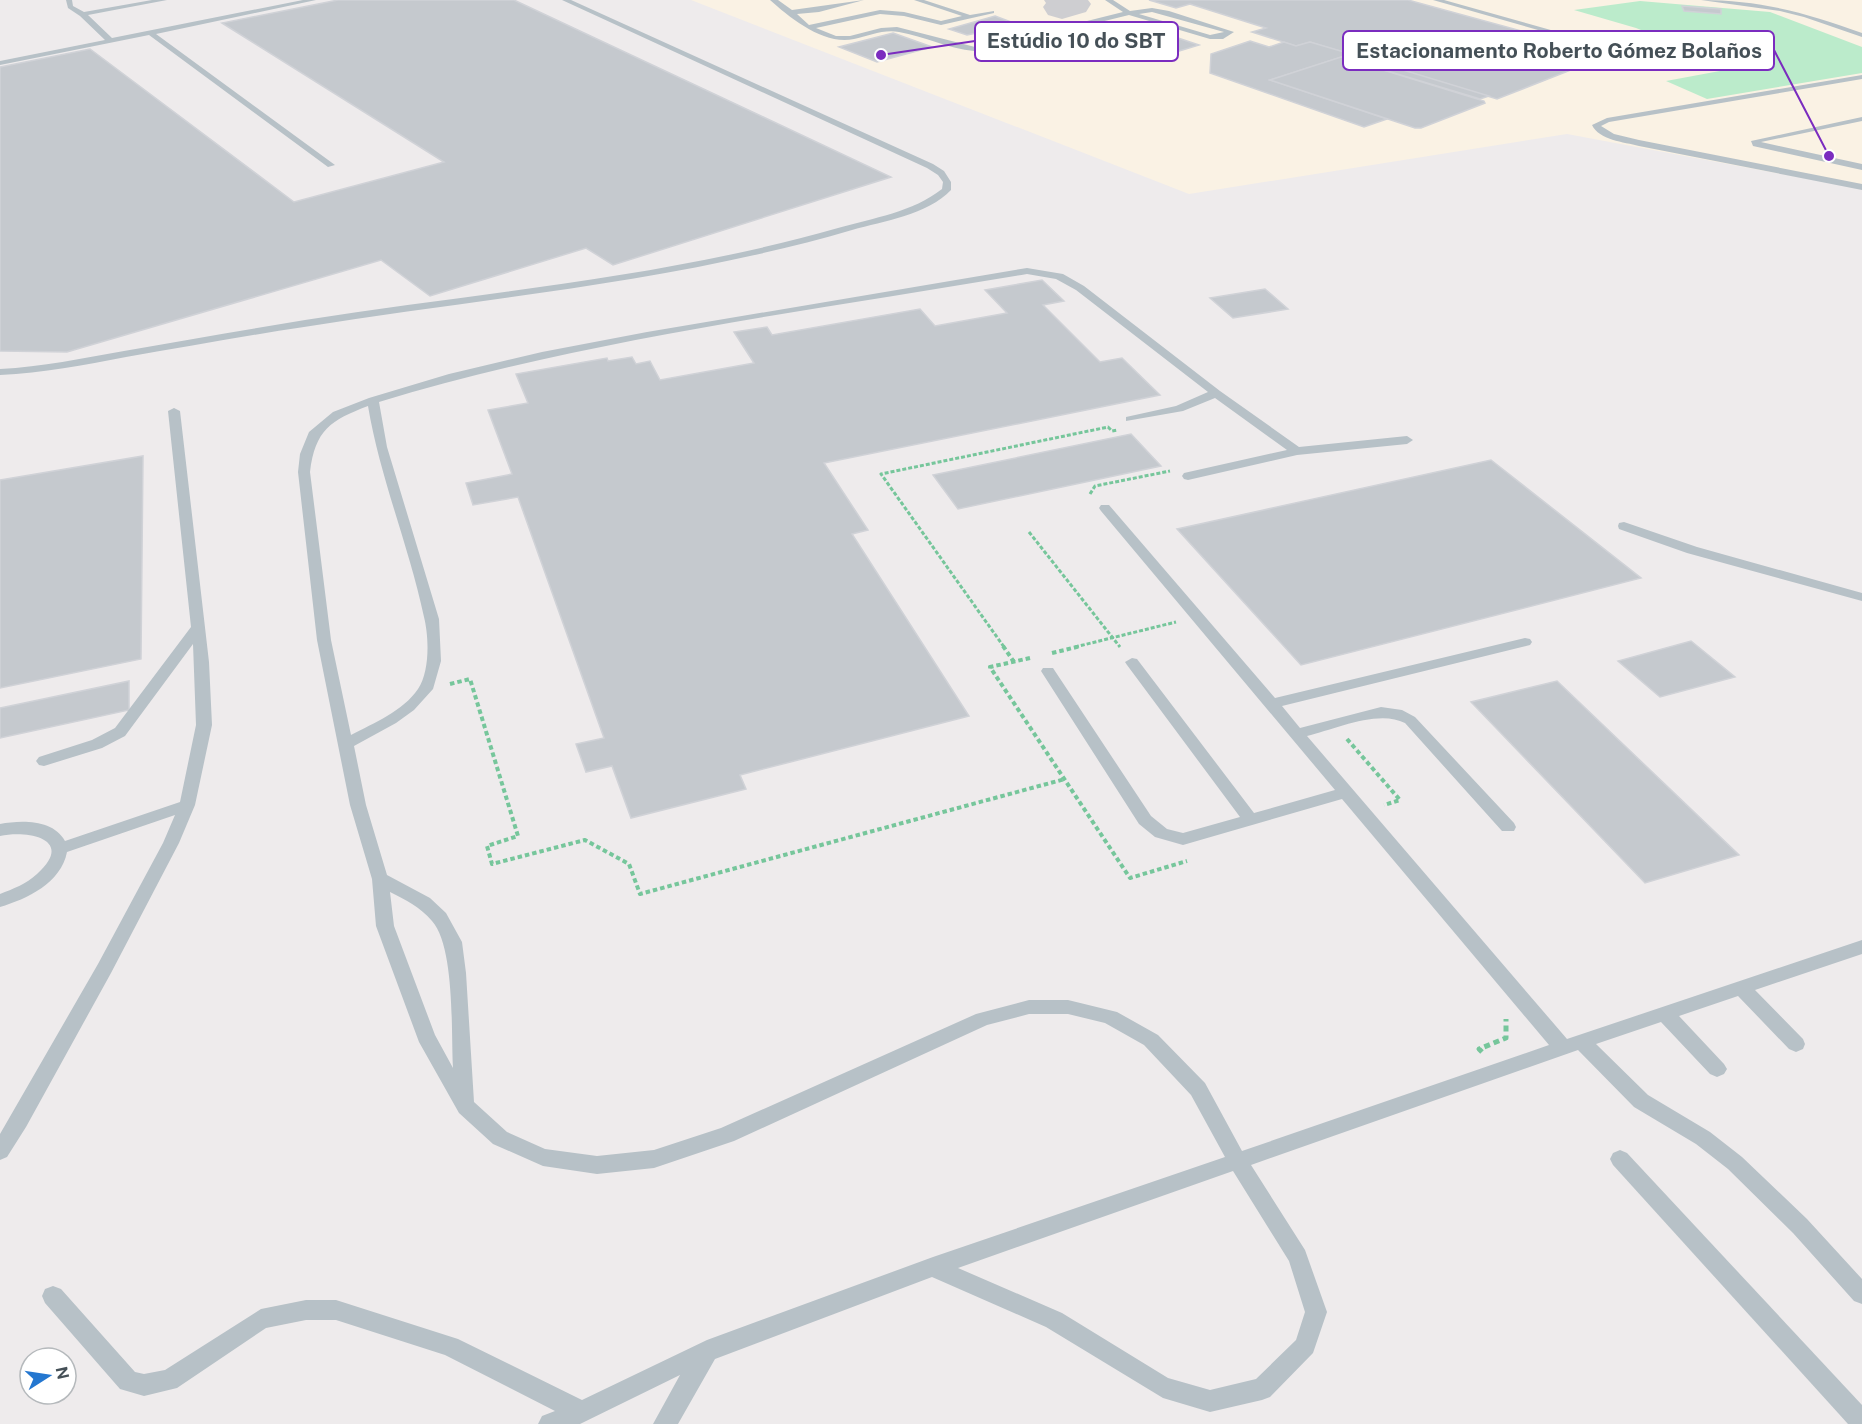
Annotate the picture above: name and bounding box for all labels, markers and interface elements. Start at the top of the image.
callout: Estúdio 10 do SBT [975,22,1178,61]
text: Estúdio 10 do SBT [987,28,1165,53]
callout: Estacionamento Roberto Gómez Bolaños [1343,31,1774,70]
text: Estacionamento Roberto Gómez Bolaños [1356,38,1762,63]
north arrow [18,1346,78,1406]
text: N [52,1365,73,1381]

